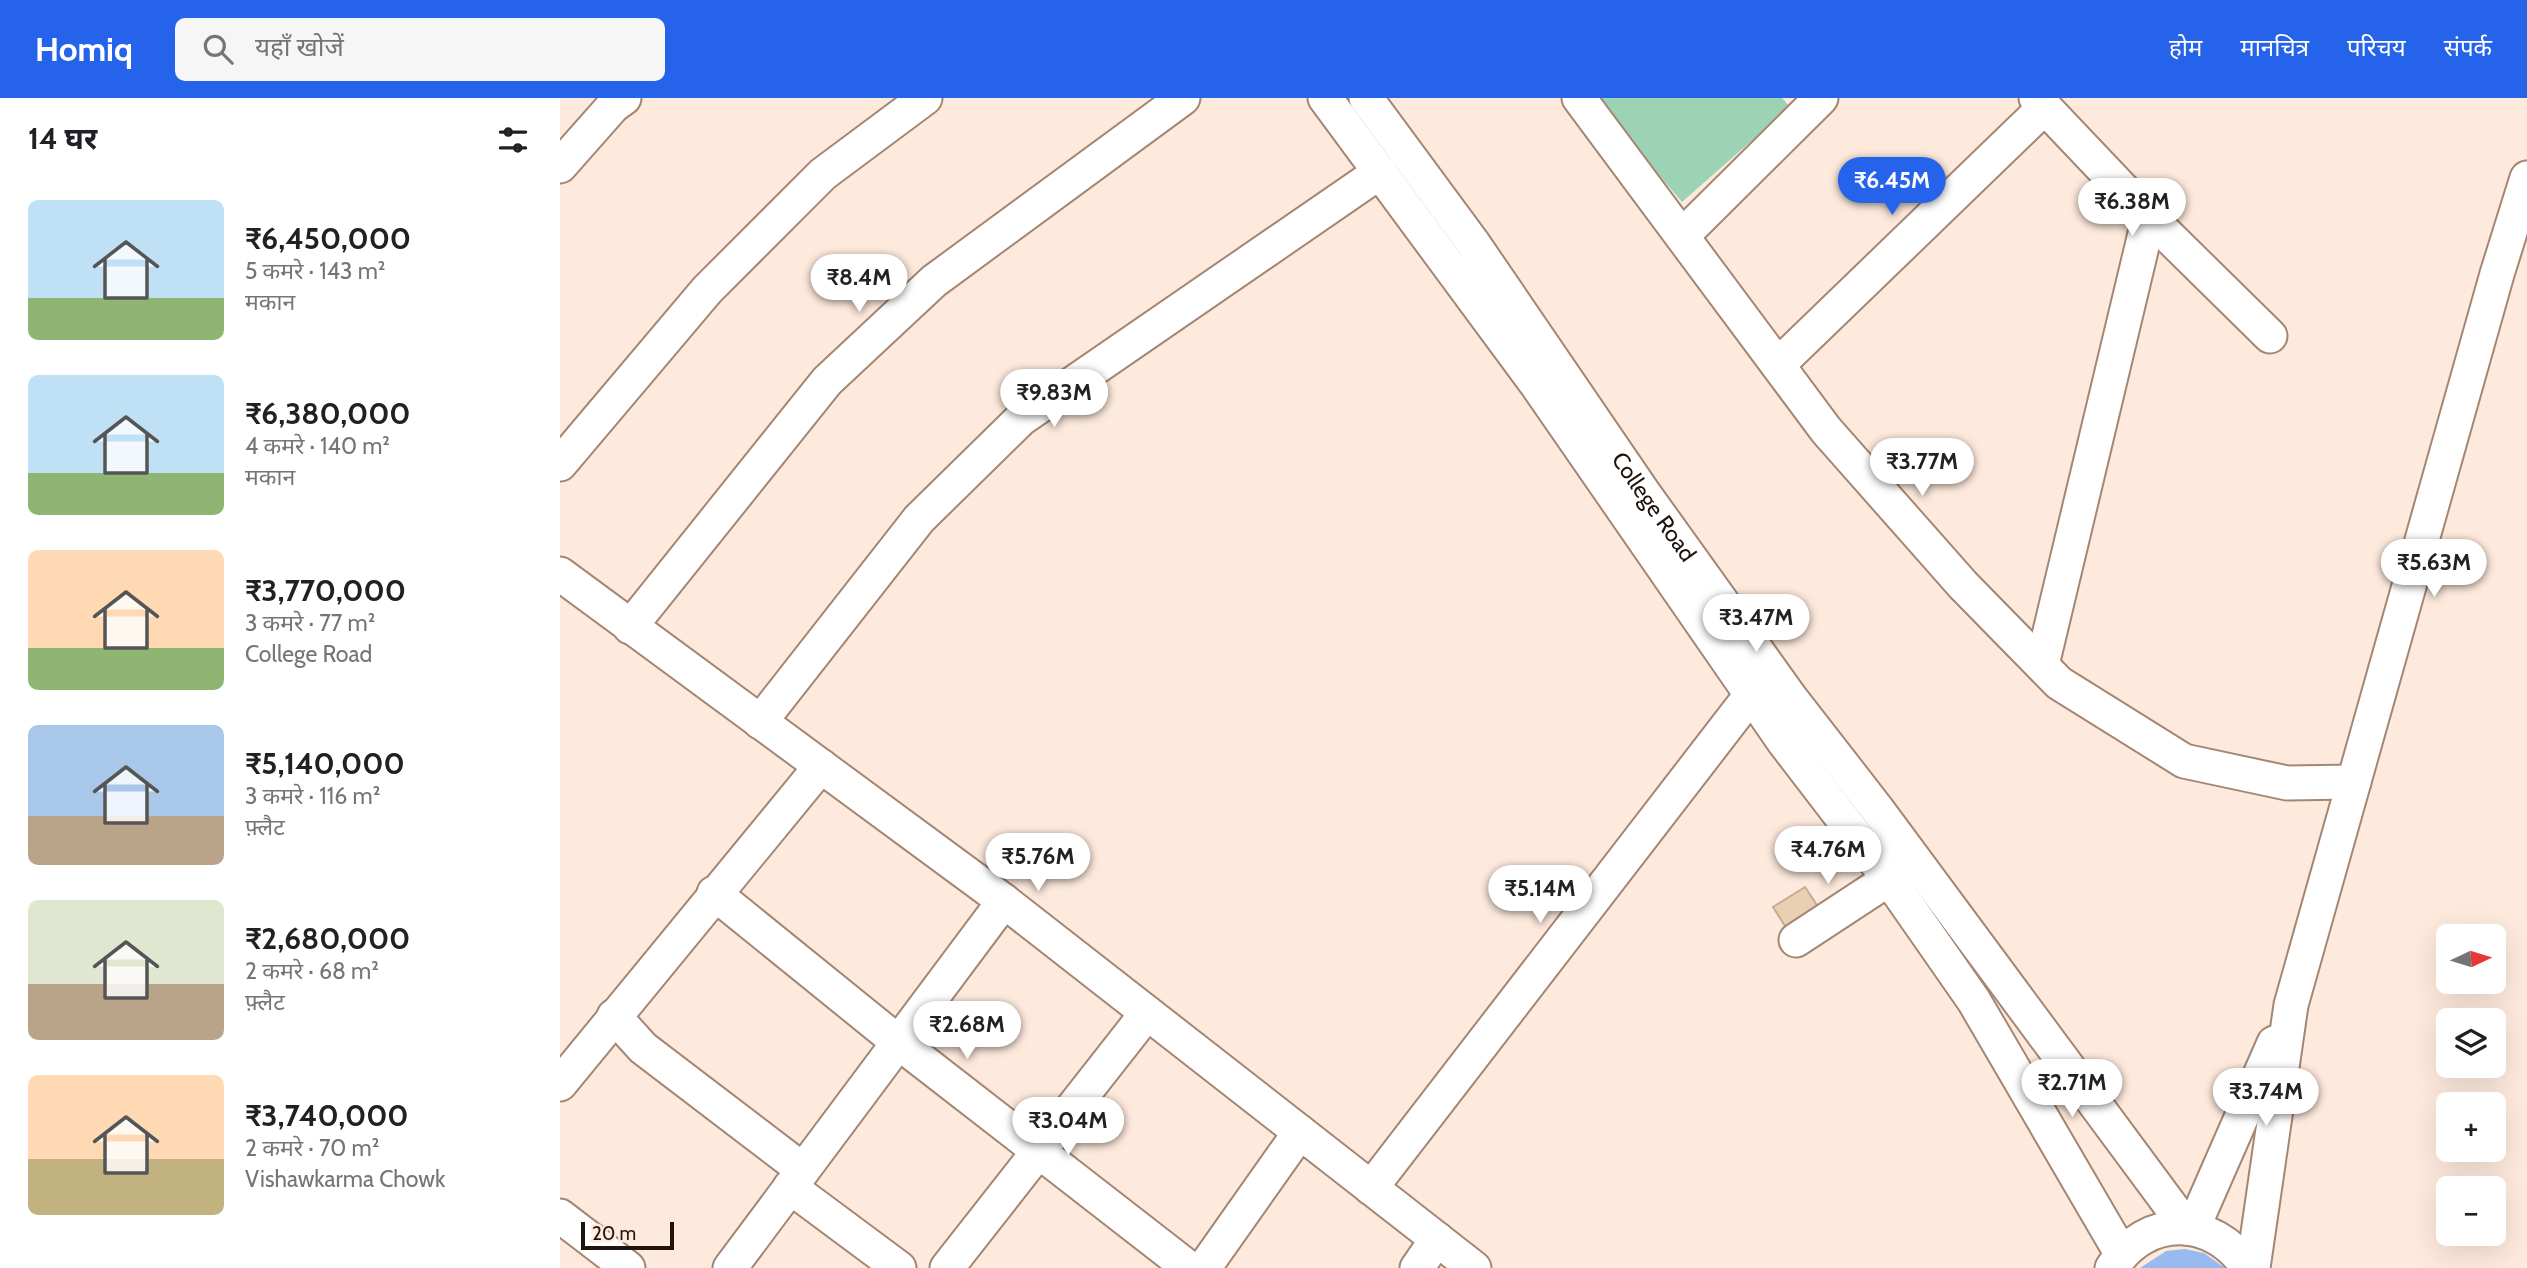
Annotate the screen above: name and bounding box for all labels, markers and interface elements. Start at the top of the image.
search box [175,18,665,81]
text: Homiq [35,29,133,69]
icon: search [199,30,237,68]
text: यहाँ खोजें [255,31,344,63]
text: होम [2169,33,2202,62]
text: मानचित्र [2240,33,2309,62]
text: परिचय [2347,33,2406,62]
text: संपर्क [2444,33,2492,62]
text: 14 घर [28,120,97,157]
icon: filters [494,121,532,159]
pin: ₹6.45M [1835,158,1949,217]
text: ₹6.45M [1854,166,1930,194]
pin: ₹6.38M [2075,178,2189,238]
text: ₹6.38M [2094,187,2170,215]
text: ₹6,450,000 [245,220,411,257]
icon: home [84,228,168,312]
pin: ₹8.4M [810,254,908,314]
text: 5 कमरे · 143 m² [245,257,385,285]
text: ₹8.4M [827,263,891,291]
text: मकान [245,288,295,316]
pin: ₹9.83M [997,370,1111,429]
text: ₹9.83M [1016,378,1092,406]
text: ₹6,380,000 [245,395,411,432]
icon: home [84,403,168,487]
text: 4 कमरे · 140 m² [245,432,390,460]
pin: ₹3.77M [1865,438,1979,498]
street label: College Road [1606,447,1702,567]
text: ₹3.77M [1886,447,1958,475]
text: मकान [245,463,295,491]
pin: ₹5.63M [2377,540,2491,599]
text: ₹5.63M [2397,548,2471,576]
text: ₹3,770,000 [245,572,406,609]
icon: home [84,578,168,662]
pin: ₹3.47M [1699,594,1813,654]
text: ₹3.47M [1719,603,1793,631]
text: 3 कमरे · 77 m² [245,609,375,637]
text: College Road [245,640,372,668]
text: ₹5,140,000 [245,745,405,782]
icon: home [84,753,168,837]
text: 3 कमरे · 116 m² [245,782,380,810]
text: फ़्लैट [245,813,285,841]
pin: ₹4.76M [1771,826,1885,886]
pin: ₹5.76M [981,834,1095,893]
text: ₹4.76M [1790,835,1866,863]
text: ₹5.76M [1001,842,1075,870]
pin: ₹5.14M [1483,866,1597,925]
text: ₹5.14M [1504,874,1576,902]
text: ₹2,680,000 [245,920,410,957]
north arrow [2436,924,2506,994]
map controls [2436,924,2506,1246]
icon: home [84,928,168,1012]
text: 2 कमरे · 68 m² [245,957,379,985]
text: फ़्लैट [245,988,285,1016]
pin: ₹2.68M [910,1002,1024,1061]
button: layers [2436,1008,2506,1078]
text: ₹2.68M [929,1010,1005,1038]
pin: ₹2.71M [2015,1060,2129,1119]
text: ₹2.71M [2037,1068,2107,1096]
pin: ₹3.74M [2209,1068,2323,1128]
text: ₹3.74M [2229,1077,2303,1105]
button: + [2436,1092,2506,1162]
text: ₹3,740,000 [245,1097,409,1134]
pin: ₹3.04M [1011,1098,1125,1157]
icon: home [84,1103,168,1187]
text: ₹3.04M [1028,1106,1108,1134]
text: 2 कमरे · 70 m² [245,1134,379,1162]
text: Vishawkarma Chowk [245,1165,445,1193]
button: − [2436,1176,2506,1246]
scale bar [581,1219,674,1251]
text: 20 m [592,1222,636,1245]

